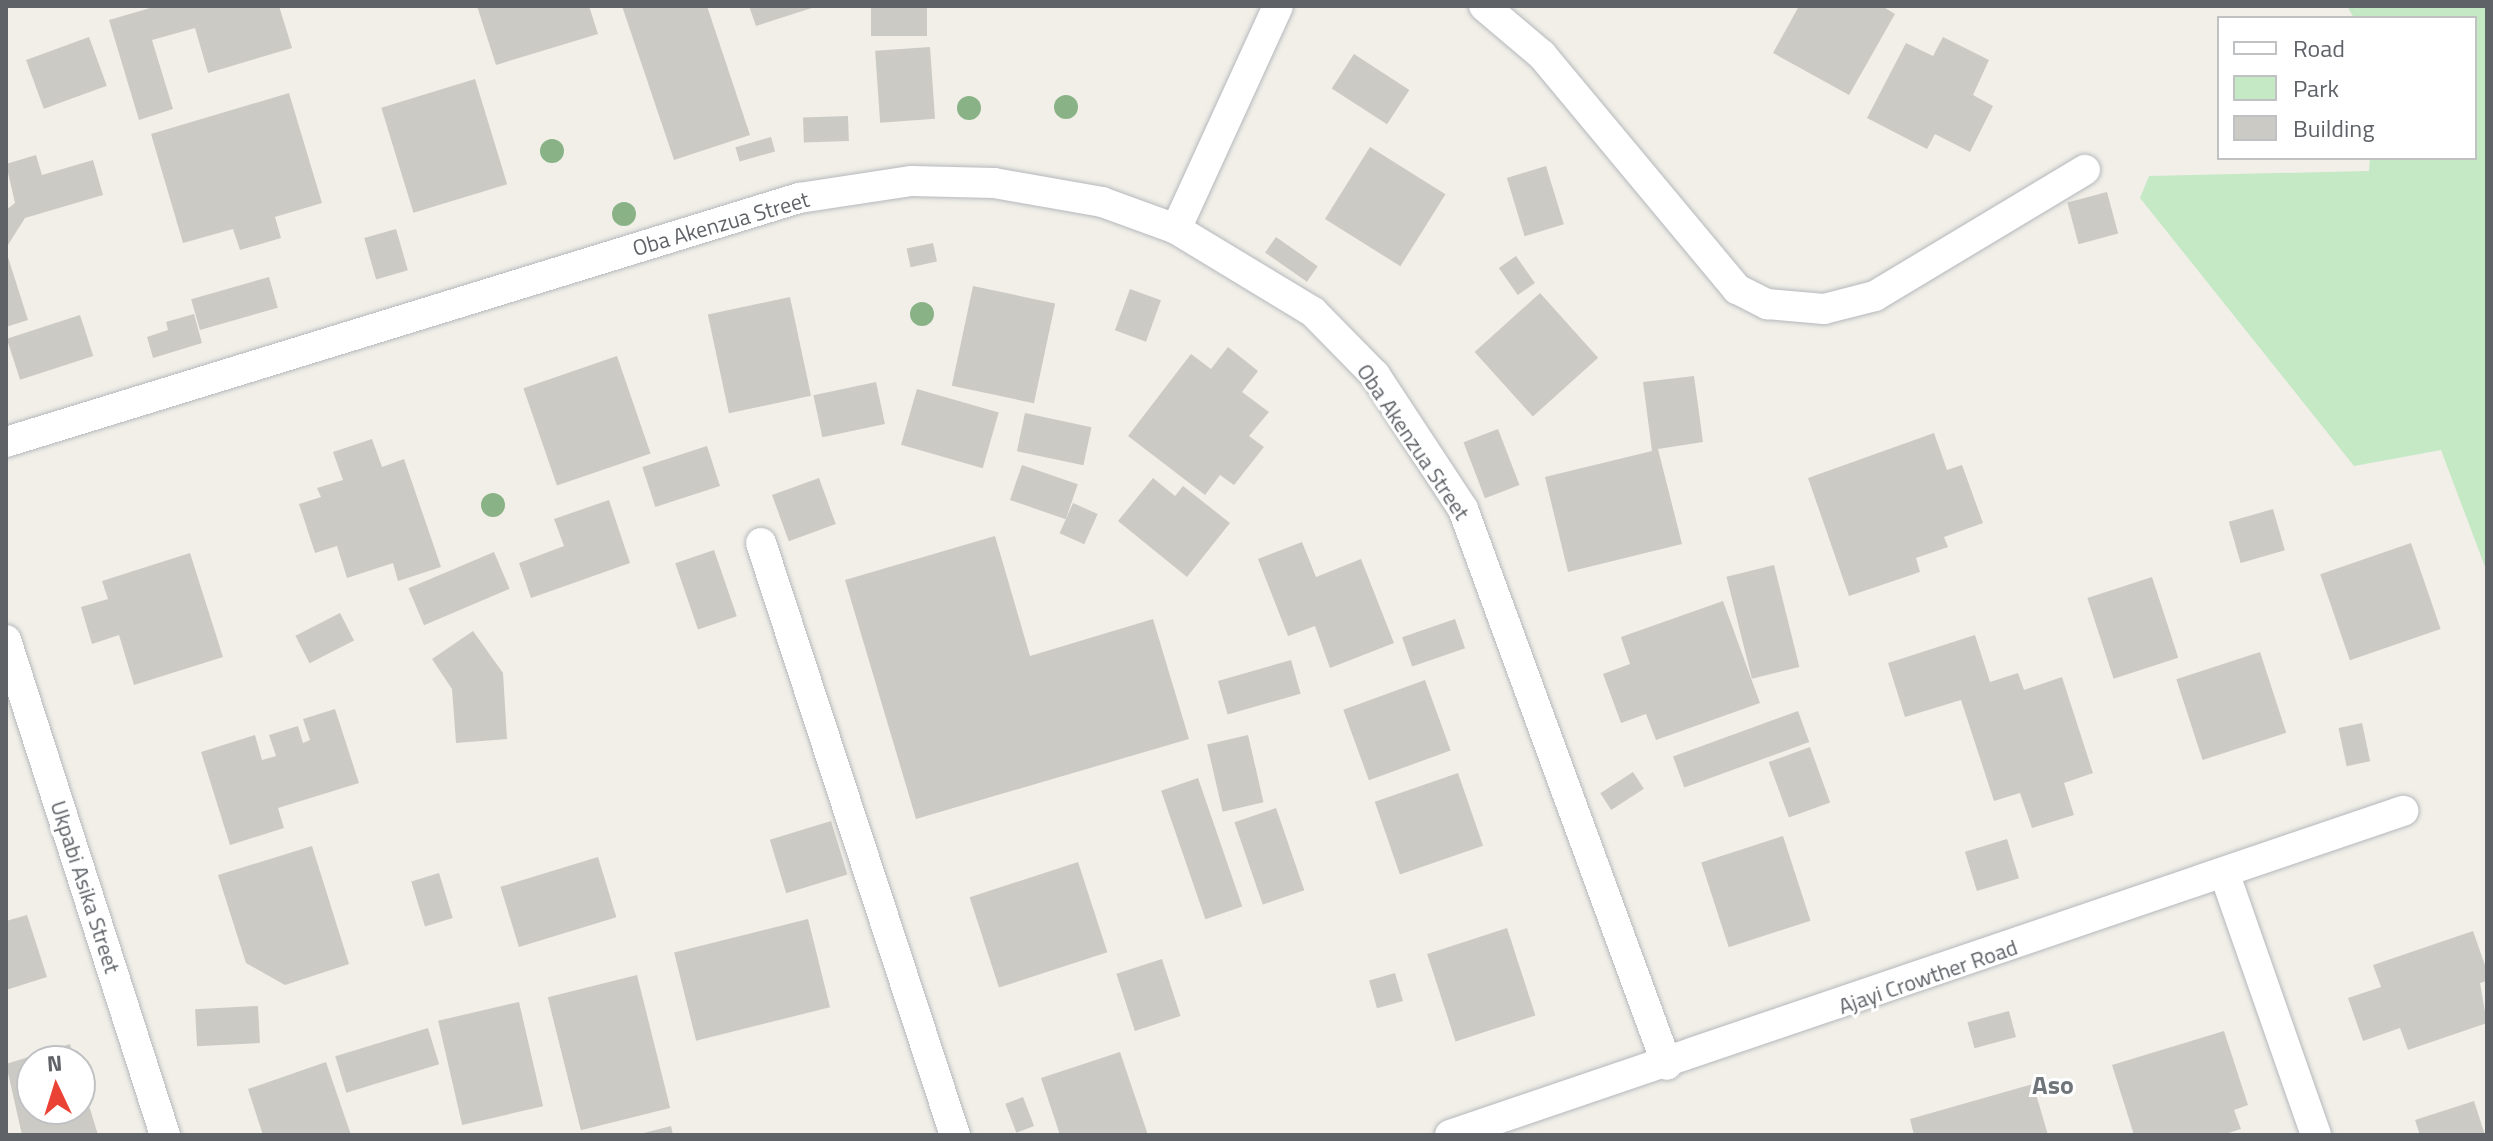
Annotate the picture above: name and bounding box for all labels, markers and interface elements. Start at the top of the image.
legend [2217,16,2477,160]
text: Road [2293,30,2345,66]
text: Park [2293,70,2339,106]
text: Building [2293,110,2375,146]
street label: Oba Akenzua Street [630,186,812,262]
street label: Oba Akenzua Street [1351,359,1475,525]
street label: Ukpabi Asika Street [45,797,125,977]
street label: Ajayi Crowther Road [1835,934,2021,1020]
north arrow [16,1045,96,1125]
text: N [46,1046,63,1081]
district label: Aso [2032,1069,2074,1101]

